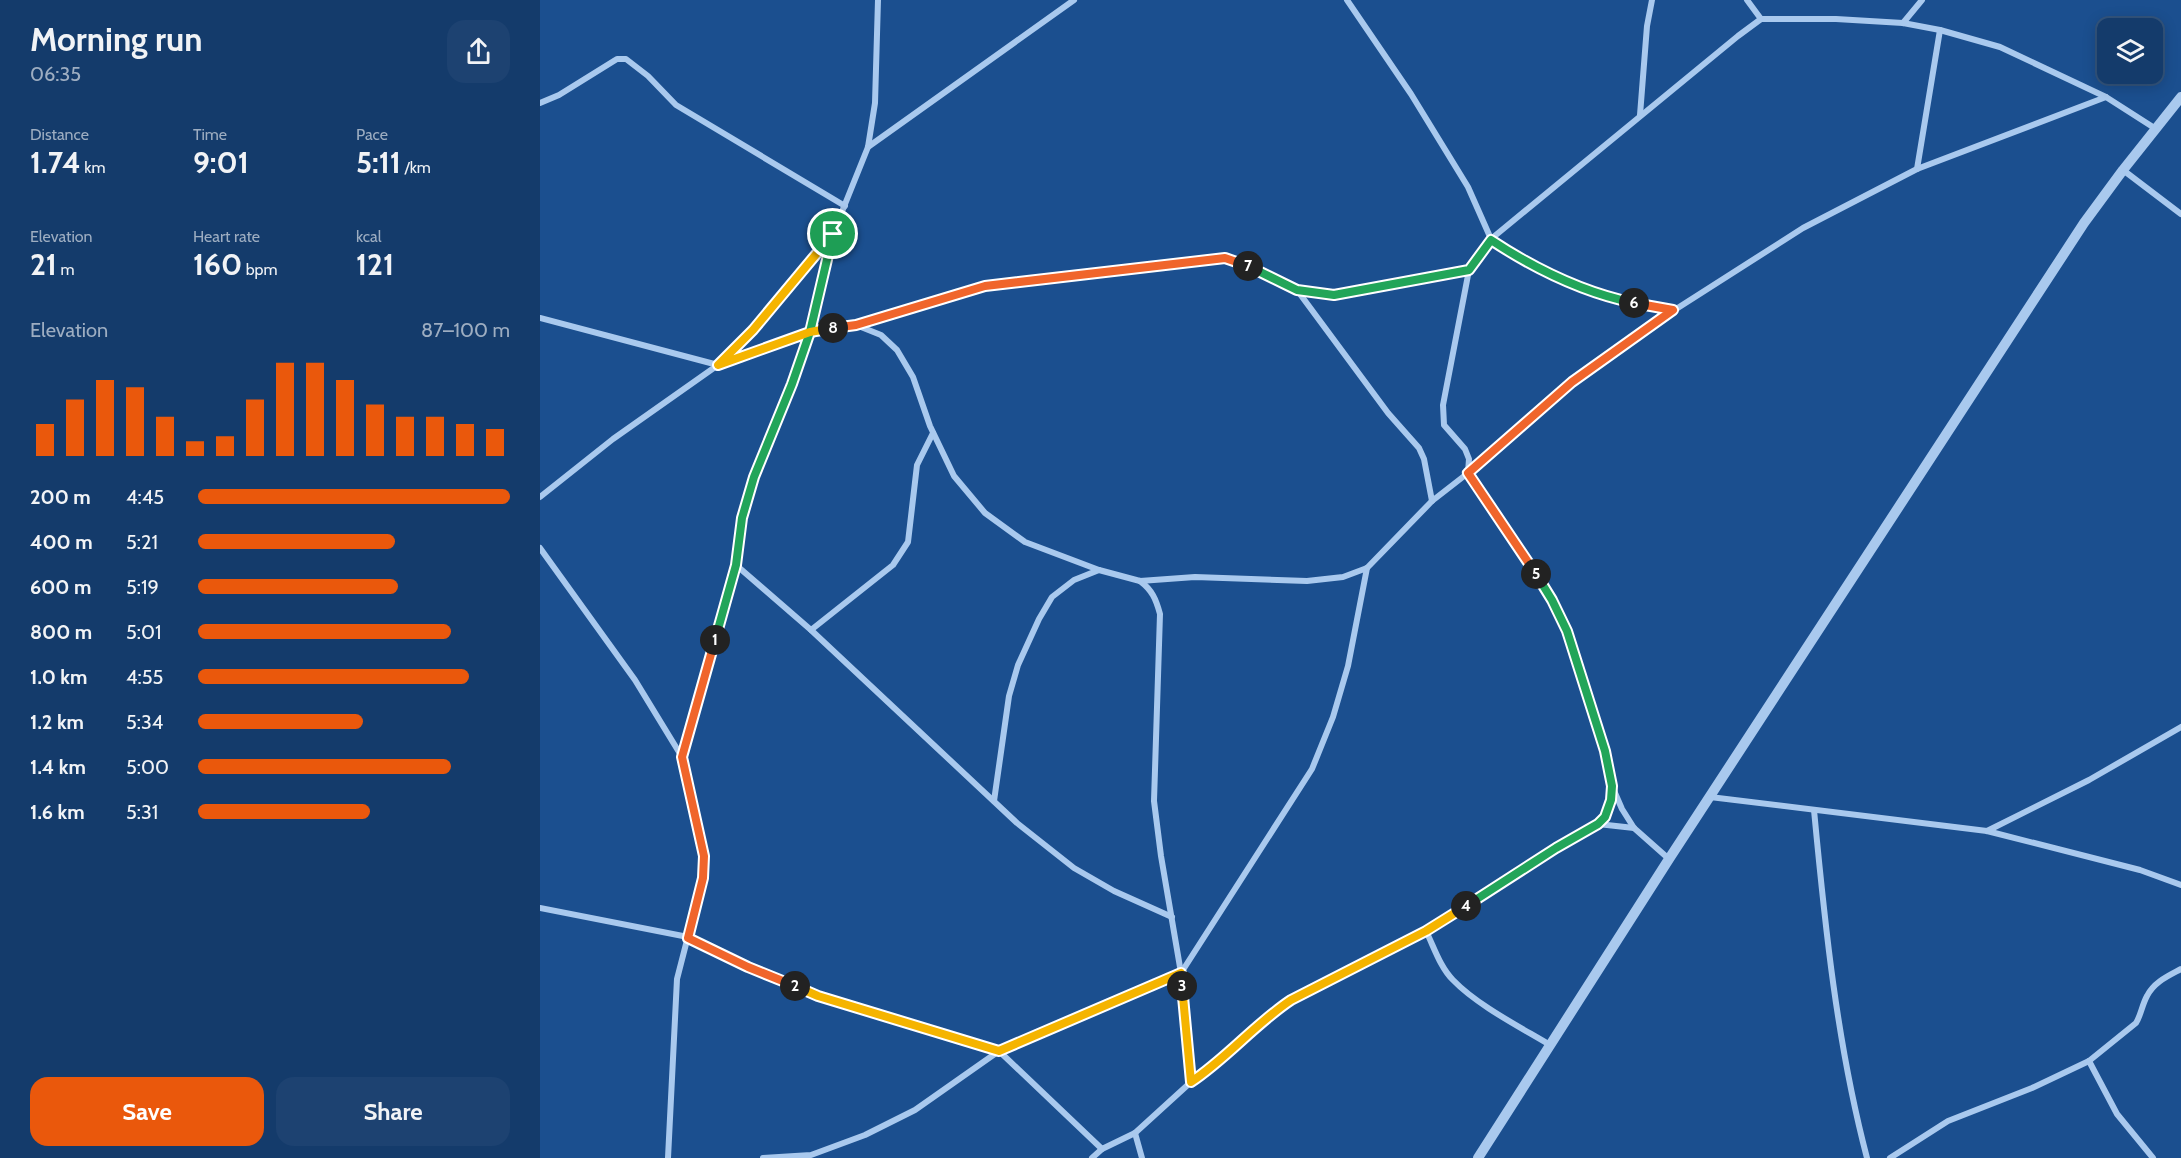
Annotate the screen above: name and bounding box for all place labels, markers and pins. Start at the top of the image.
pin [807,208,858,259]
pin: 7 [1233,251,1263,281]
pin: 6 [1619,288,1649,318]
pin: 8 [818,313,848,343]
pin: 5 [1521,559,1551,589]
pin: 1 [700,625,730,655]
pin: 4 [1451,891,1481,921]
pin: 2 [780,971,810,1001]
pin: 3 [1167,971,1197,1001]

